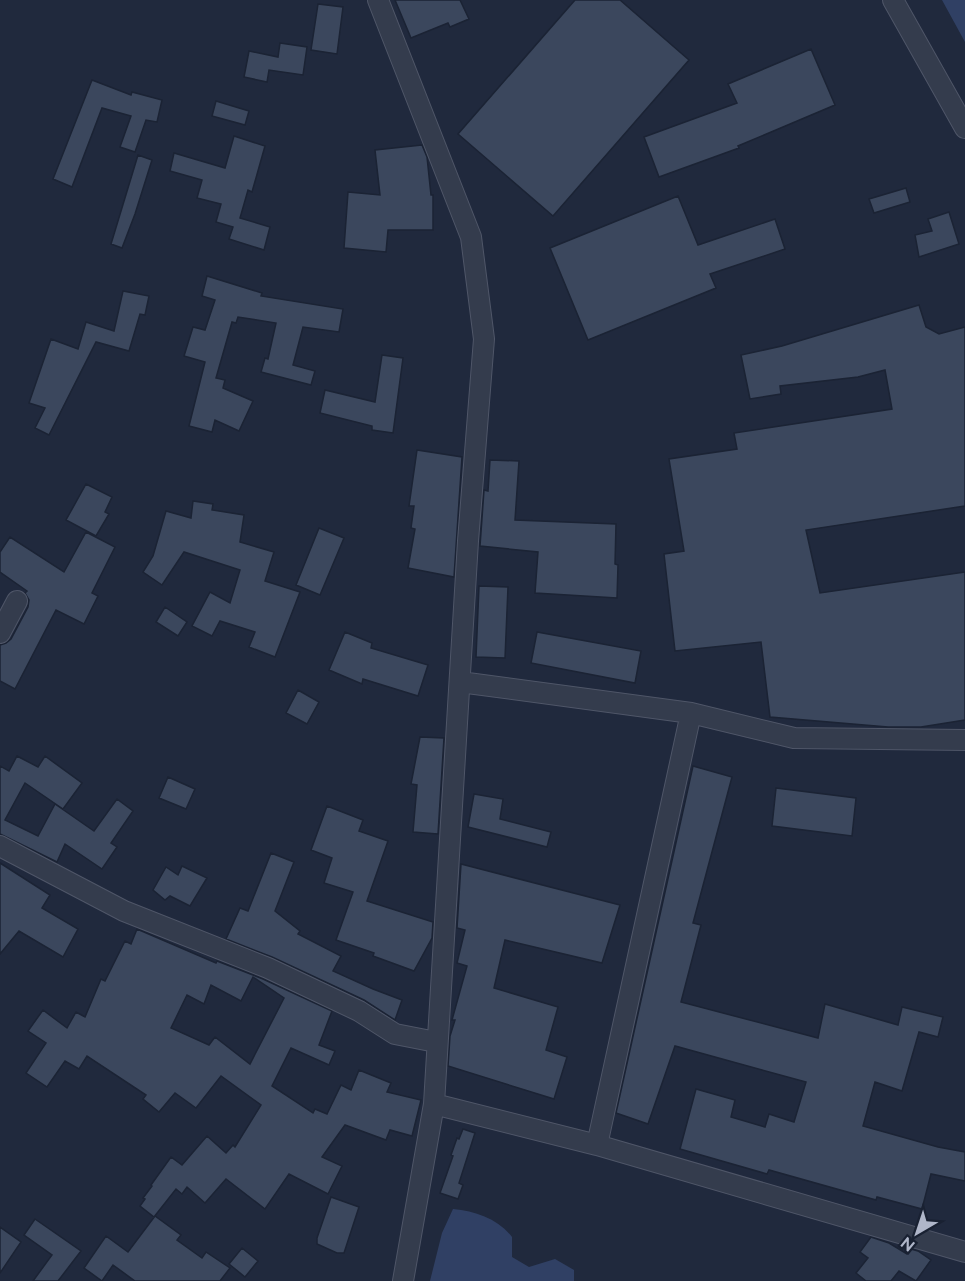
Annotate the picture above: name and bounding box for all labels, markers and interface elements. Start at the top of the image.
north arrow [887,1203,947,1263]
text: N [897,1233,919,1255]

